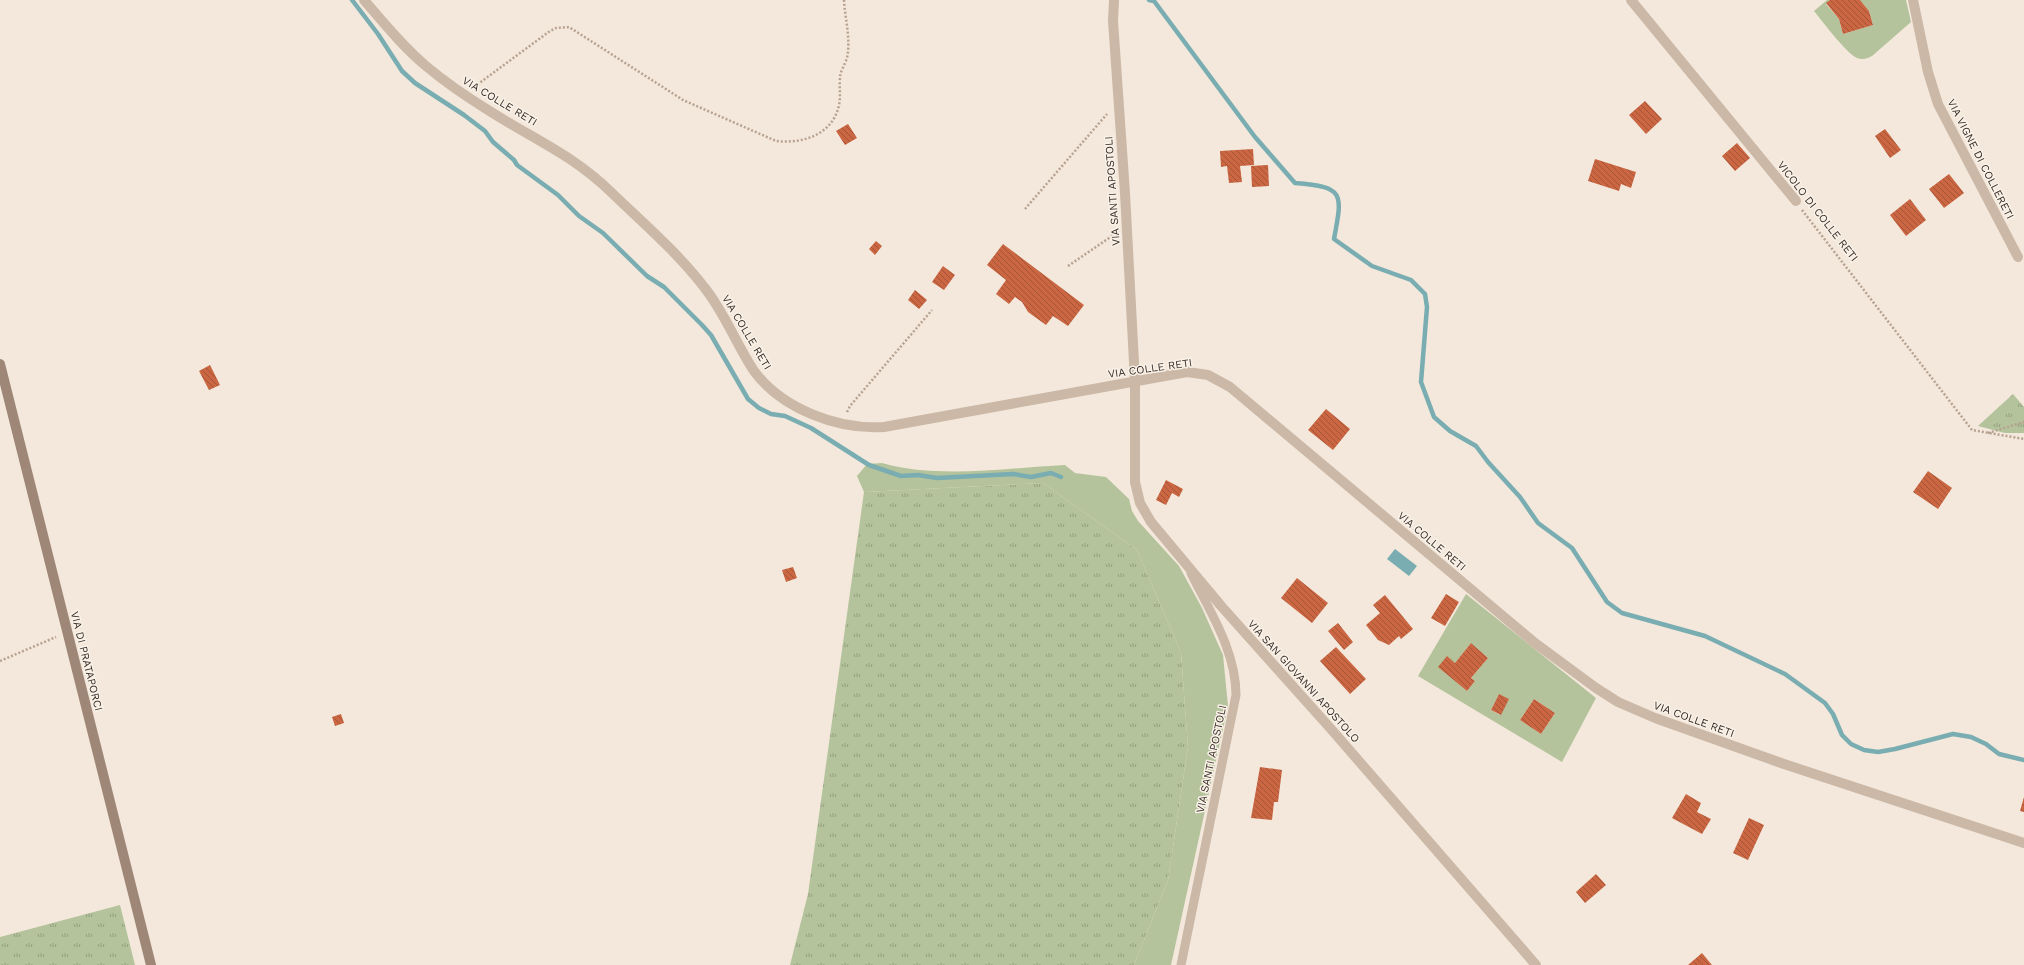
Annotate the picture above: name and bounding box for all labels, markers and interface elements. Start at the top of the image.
street label: VIA COLLE RETI [460,74,539,129]
street label: VIA VIGNE DI COLLERETI [1945,97,2017,221]
street label: VIA SANTI APOSTOLI [1102,136,1123,246]
street label: VICOLO DI COLLE RETI [1775,159,1861,264]
street label: VIA COLLE RETI [719,293,774,372]
street label: VIA COLLE RETI [1107,356,1193,381]
street label: VIA COLLE RETI [1395,509,1468,574]
street label: VIA DI PRATAPORCI [68,610,105,712]
street label: VIA SAN GIOVANNI APOSTOLO [1245,617,1362,745]
street label: VIA COLLE RETI [1652,699,1736,740]
street label: VIA SANTI APOSTOLI [1194,704,1229,814]

